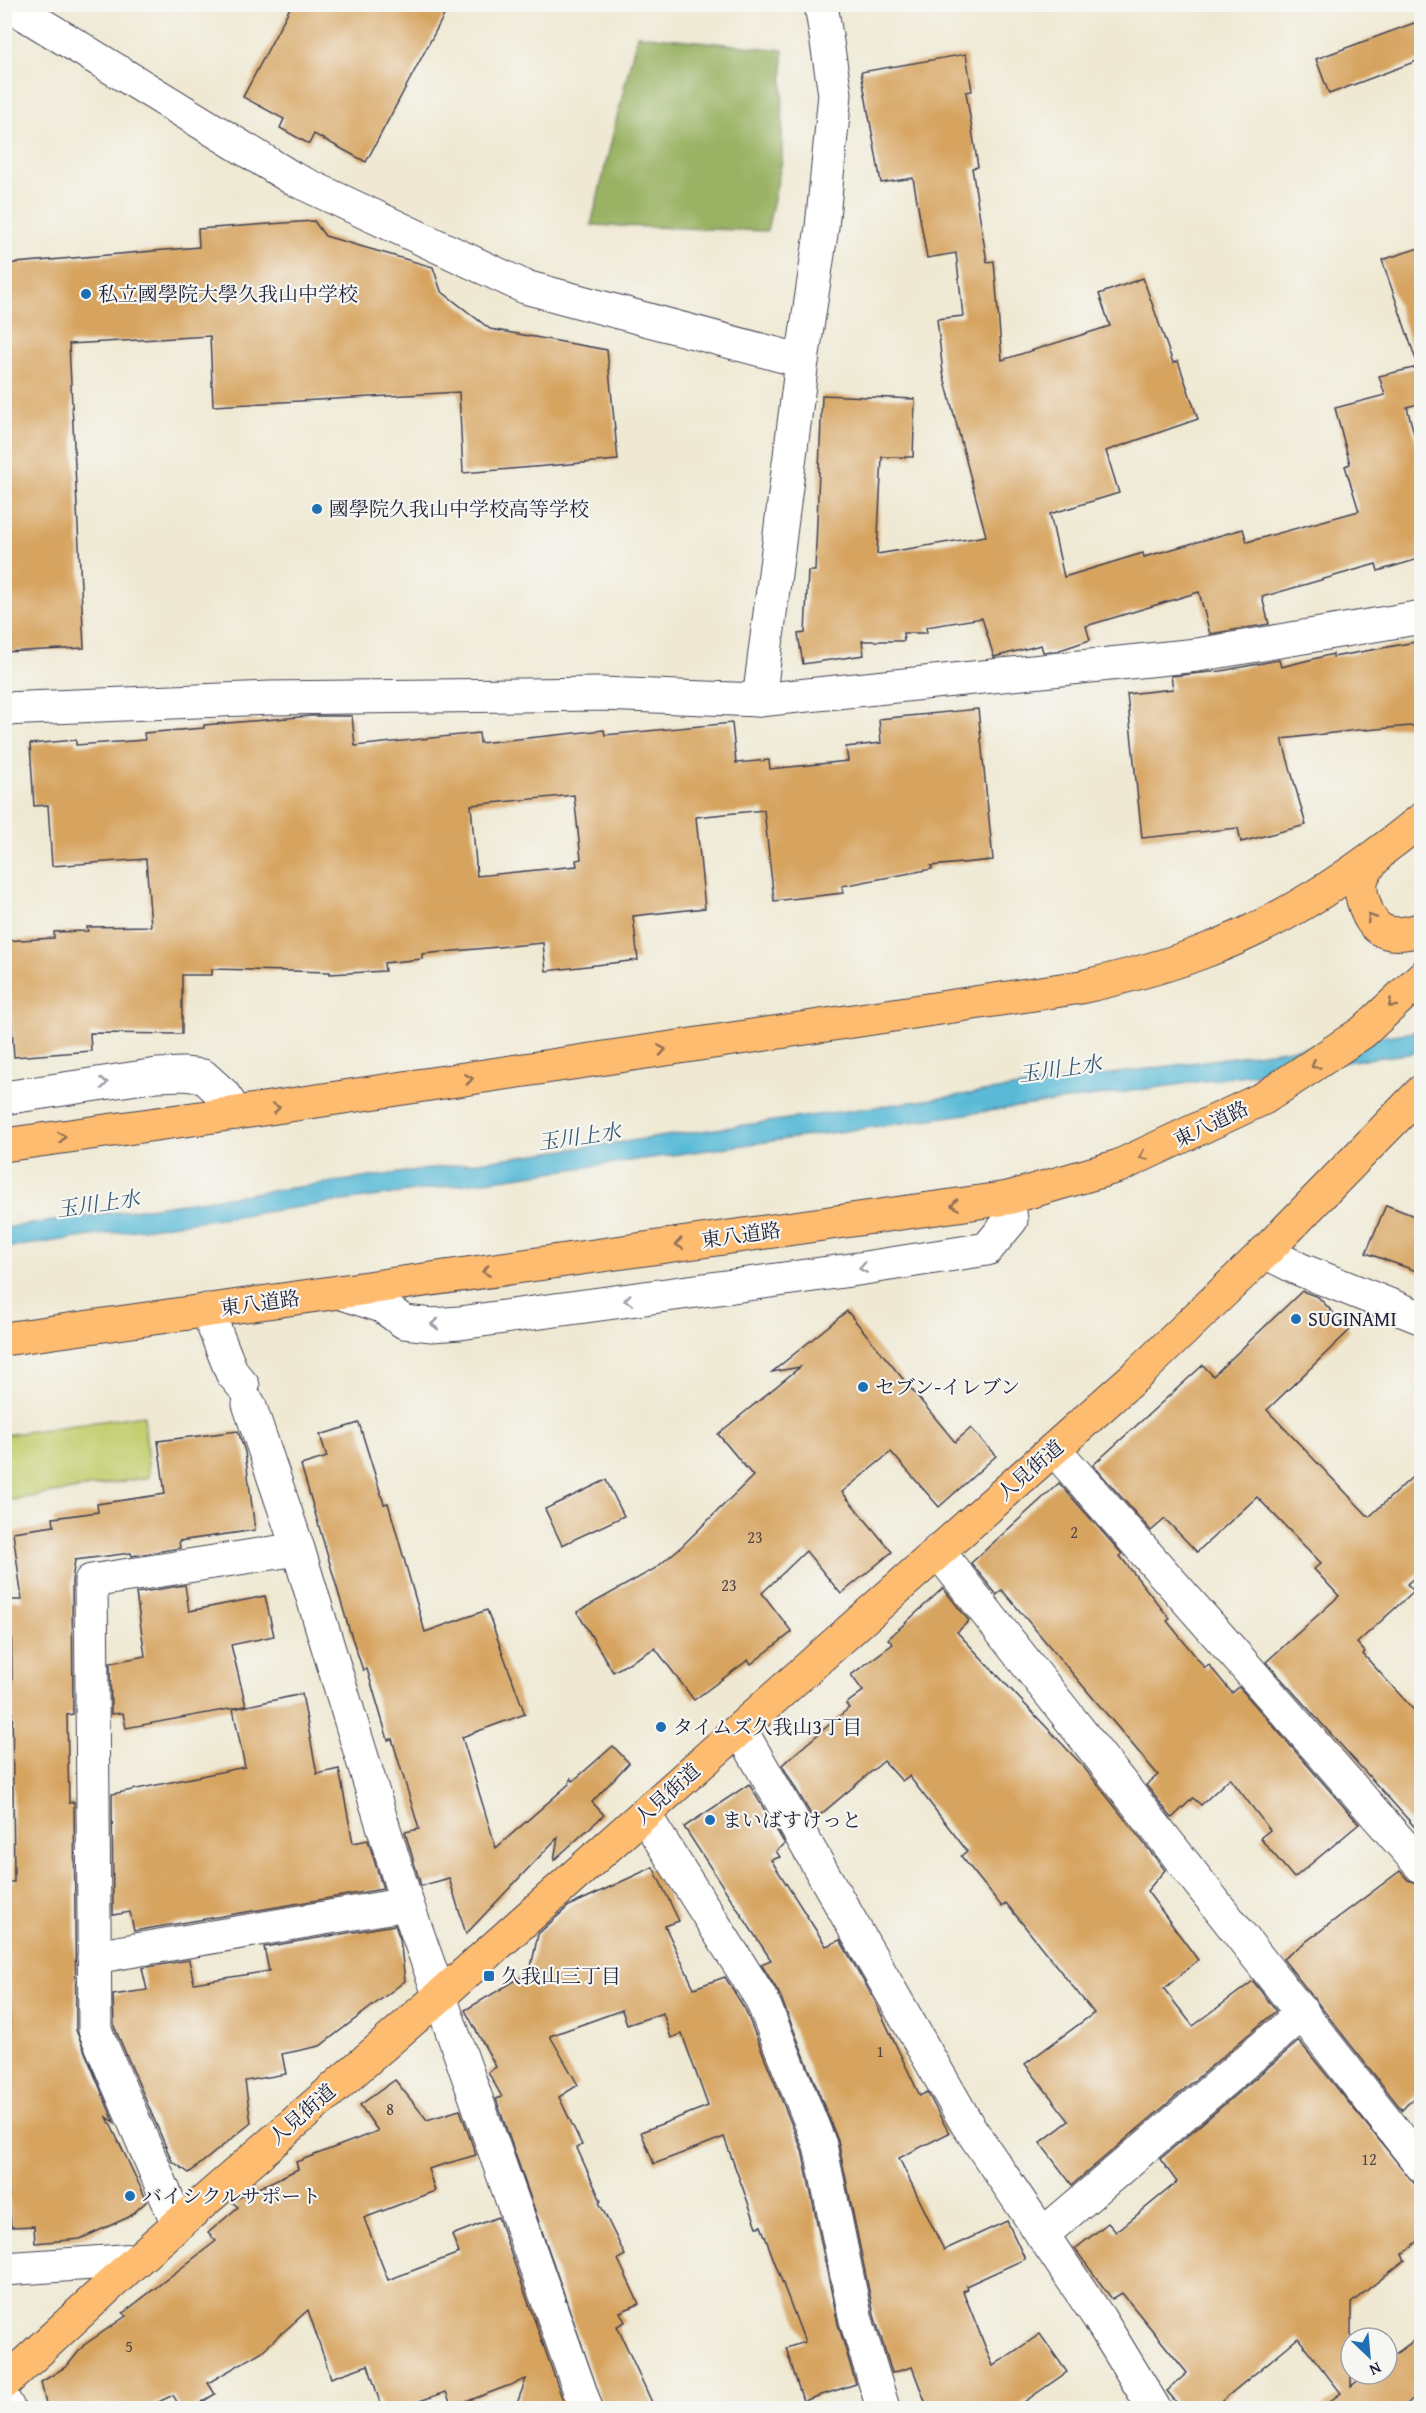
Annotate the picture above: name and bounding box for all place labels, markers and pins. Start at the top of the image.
place label: 私立國學院大學久我山中学校 [98,279,358,308]
marker: 私立國學院大學久我山中学校 [79,287,93,301]
place label: 國學院久我山中学校高等学校 [329,494,589,523]
marker: 國學院久我山中学校高等学校 [310,502,324,516]
place label: SUGINAMI [1308,1304,1397,1333]
marker: SUGINAMI [1289,1312,1303,1326]
place label: セブン-イレブン [875,1372,1020,1401]
marker: セブン-イレブン [856,1380,870,1394]
place label: タイムズ久我山3丁目 [673,1712,862,1741]
marker: タイムズ久我山3丁目 [654,1720,668,1734]
place label: まいばすけっと [722,1805,862,1834]
marker: まいばすけっと [703,1813,717,1827]
place label: 久我山三丁目 [501,1961,621,1990]
marker: 久我山三丁目 [482,1969,496,1983]
place label: バイシクルサポート [142,2181,321,2210]
marker: バイシクルサポート [123,2189,137,2203]

